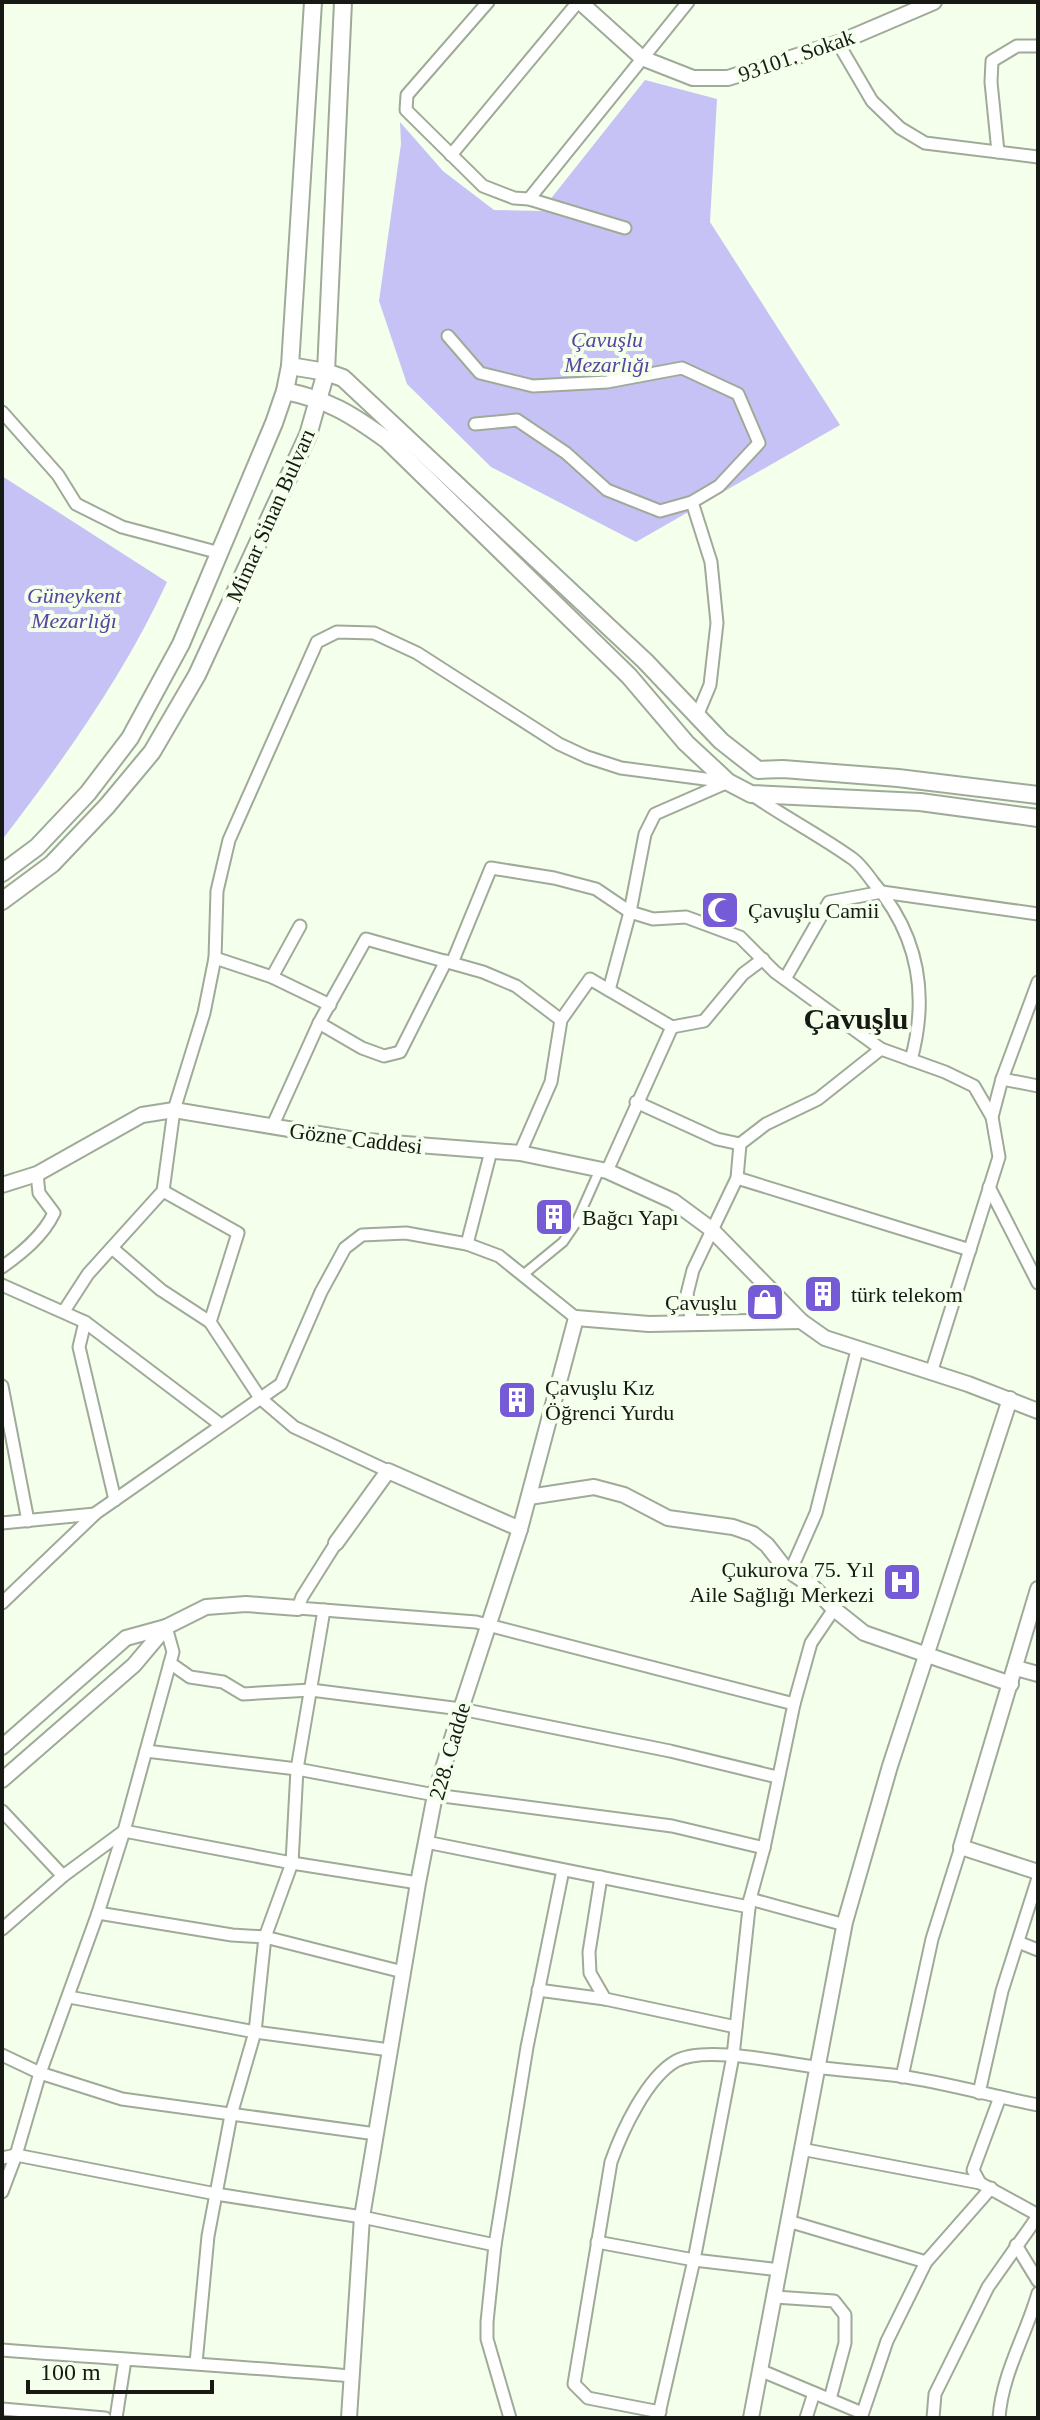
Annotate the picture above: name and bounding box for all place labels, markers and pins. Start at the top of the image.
mosque icon: Çavuşlu Camii [699,889,741,931]
place label: Çavuşlu Camii [748,898,879,923]
building icon: Bağcı Yapı [533,1196,575,1238]
place label: Bağcı Yapı [582,1205,679,1230]
building icon: türk telekom [802,1273,844,1315]
shop icon: Çavuşlu [744,1281,786,1323]
place label: türk telekom [851,1282,963,1307]
place label: Çavuşlu [665,1290,737,1315]
place label: Çavuşlu Kız Öğrenci Yurdu [545,1375,674,1425]
building icon: Çavuşlu Kız Öğrenci Yurdu [496,1379,538,1421]
place label: Çukurova 75. Yıl Aile Sağlığı Merkezi [689,1557,874,1607]
hospital icon: Çukurova 75. Yıl Aile Sağlığı Merkezi [881,1561,923,1603]

